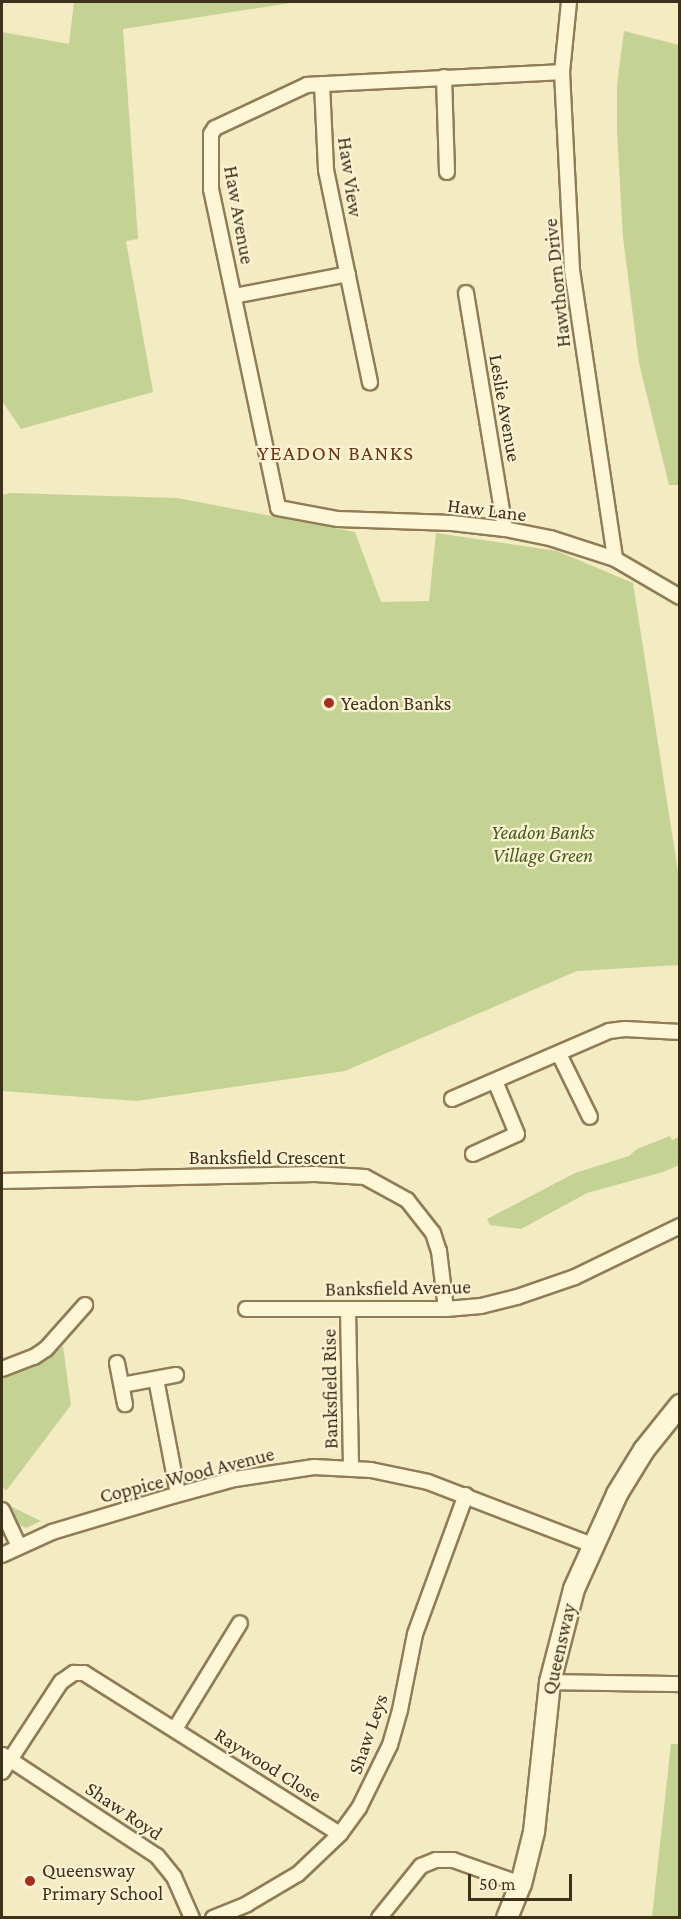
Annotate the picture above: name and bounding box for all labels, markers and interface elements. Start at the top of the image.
street label: Haw View [333,135,367,219]
street label: Haw Avenue [219,164,259,266]
street label: Hawthorn Drive [538,217,576,349]
street label: Leslie Avenue [484,352,526,464]
district label: YEADON BANKS [257,440,415,466]
street label: Haw Lane [446,493,528,527]
place label: Yeadon Banks [341,691,451,715]
marker: Yeadon Banks [322,696,336,710]
park label: Yeadon Banks Village Green [491,821,595,868]
street label: Banksfield Crescent [189,1145,345,1169]
street label: Banksfield Avenue [325,1275,471,1301]
street label: Banksfield Rise [317,1329,343,1449]
street label: Coppice Wood Avenue [97,1442,277,1508]
street label: Queensway [537,1601,581,1697]
street label: Shaw Leys [343,1691,393,1777]
street label: Raywood Close [210,1723,326,1807]
street label: Shaw Royd [81,1776,167,1846]
place label: Queensway Primary School [42,1858,163,1905]
scale bar [471,1862,574,1900]
marker: Queensway Primary School [23,1874,37,1888]
text: 50 m [479,1874,516,1894]

